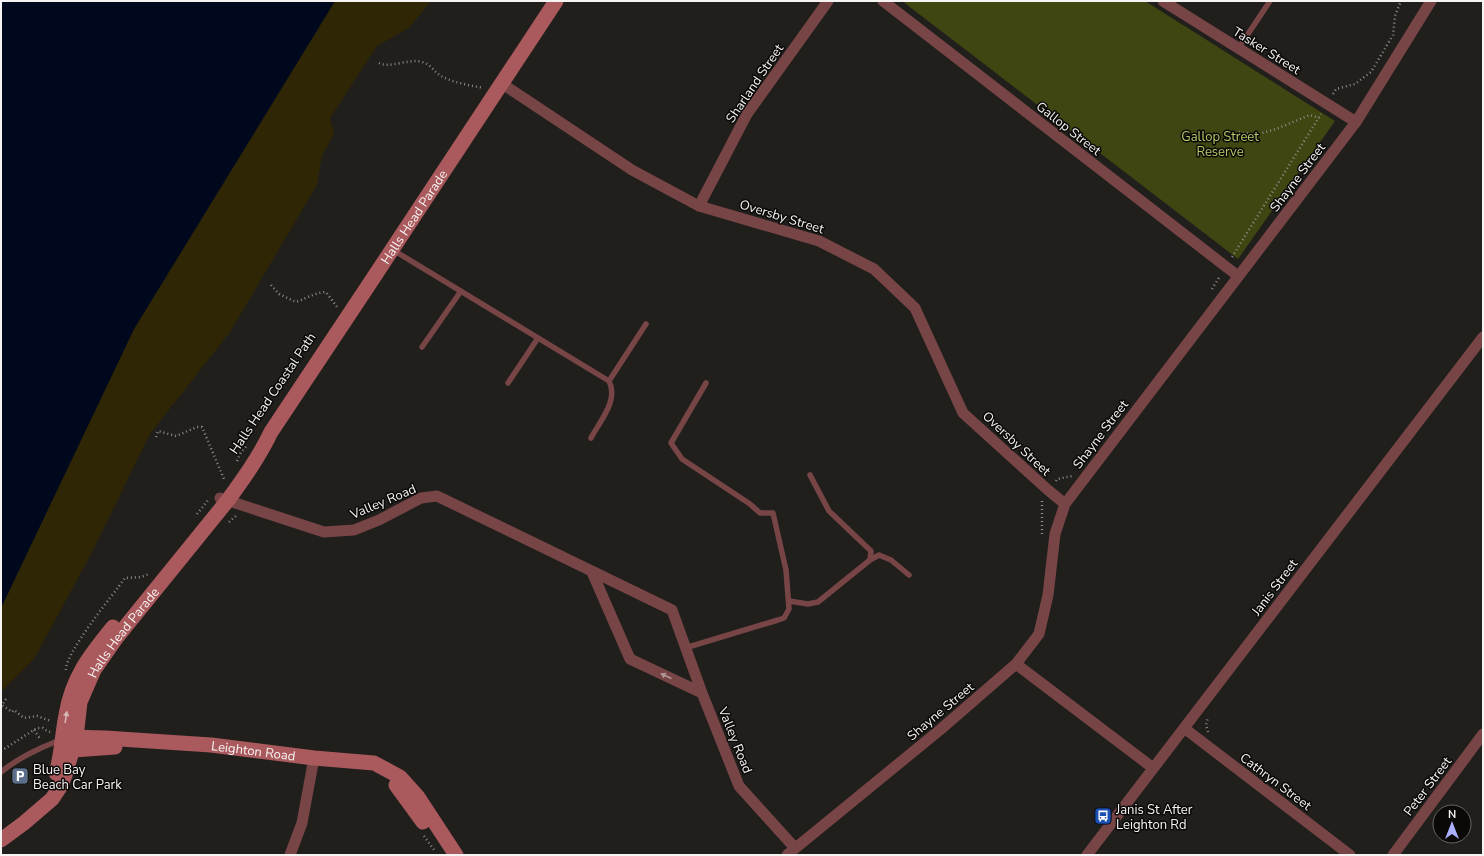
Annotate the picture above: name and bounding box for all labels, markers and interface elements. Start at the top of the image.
street label: Tasker Street [1229,23,1304,79]
street label: Sharland Street [722,40,788,126]
street label: Gallop Street [1032,98,1105,160]
park label: Gallop Street Reserve [1181,128,1259,161]
street label: Shayne Street [1266,139,1330,216]
street label: Halls Head Parade [377,167,452,268]
street label: Oversby Street [737,196,827,238]
street label: Halls Head Coastal Path [225,329,320,458]
street label: Shayne Street [1069,396,1133,473]
street label: Oversby Street [978,407,1055,480]
street label: Valley Road [347,480,419,524]
street label: Janis Street [1247,555,1302,620]
street label: Halls Head Parade [84,584,164,681]
one-way arrow [661,673,672,679]
street label: Shayne Street [903,678,978,745]
street label: Valley Road [713,704,756,776]
one-way arrow [63,711,69,723]
street label: Leighton Road [210,737,296,766]
street label: Cathryn Street [1236,749,1315,815]
street label: Peter Street [1400,753,1456,820]
place label: Blue Bay Beach Car Park [33,761,122,794]
parking icon: Blue Bay Beach Car Park [10,766,30,786]
place label: Janis St After Leighton Rd [1115,801,1193,834]
north arrow [1432,804,1472,844]
bus stop icon: Janis St After Leighton Rd [1093,806,1113,826]
text: N [1448,807,1456,822]

